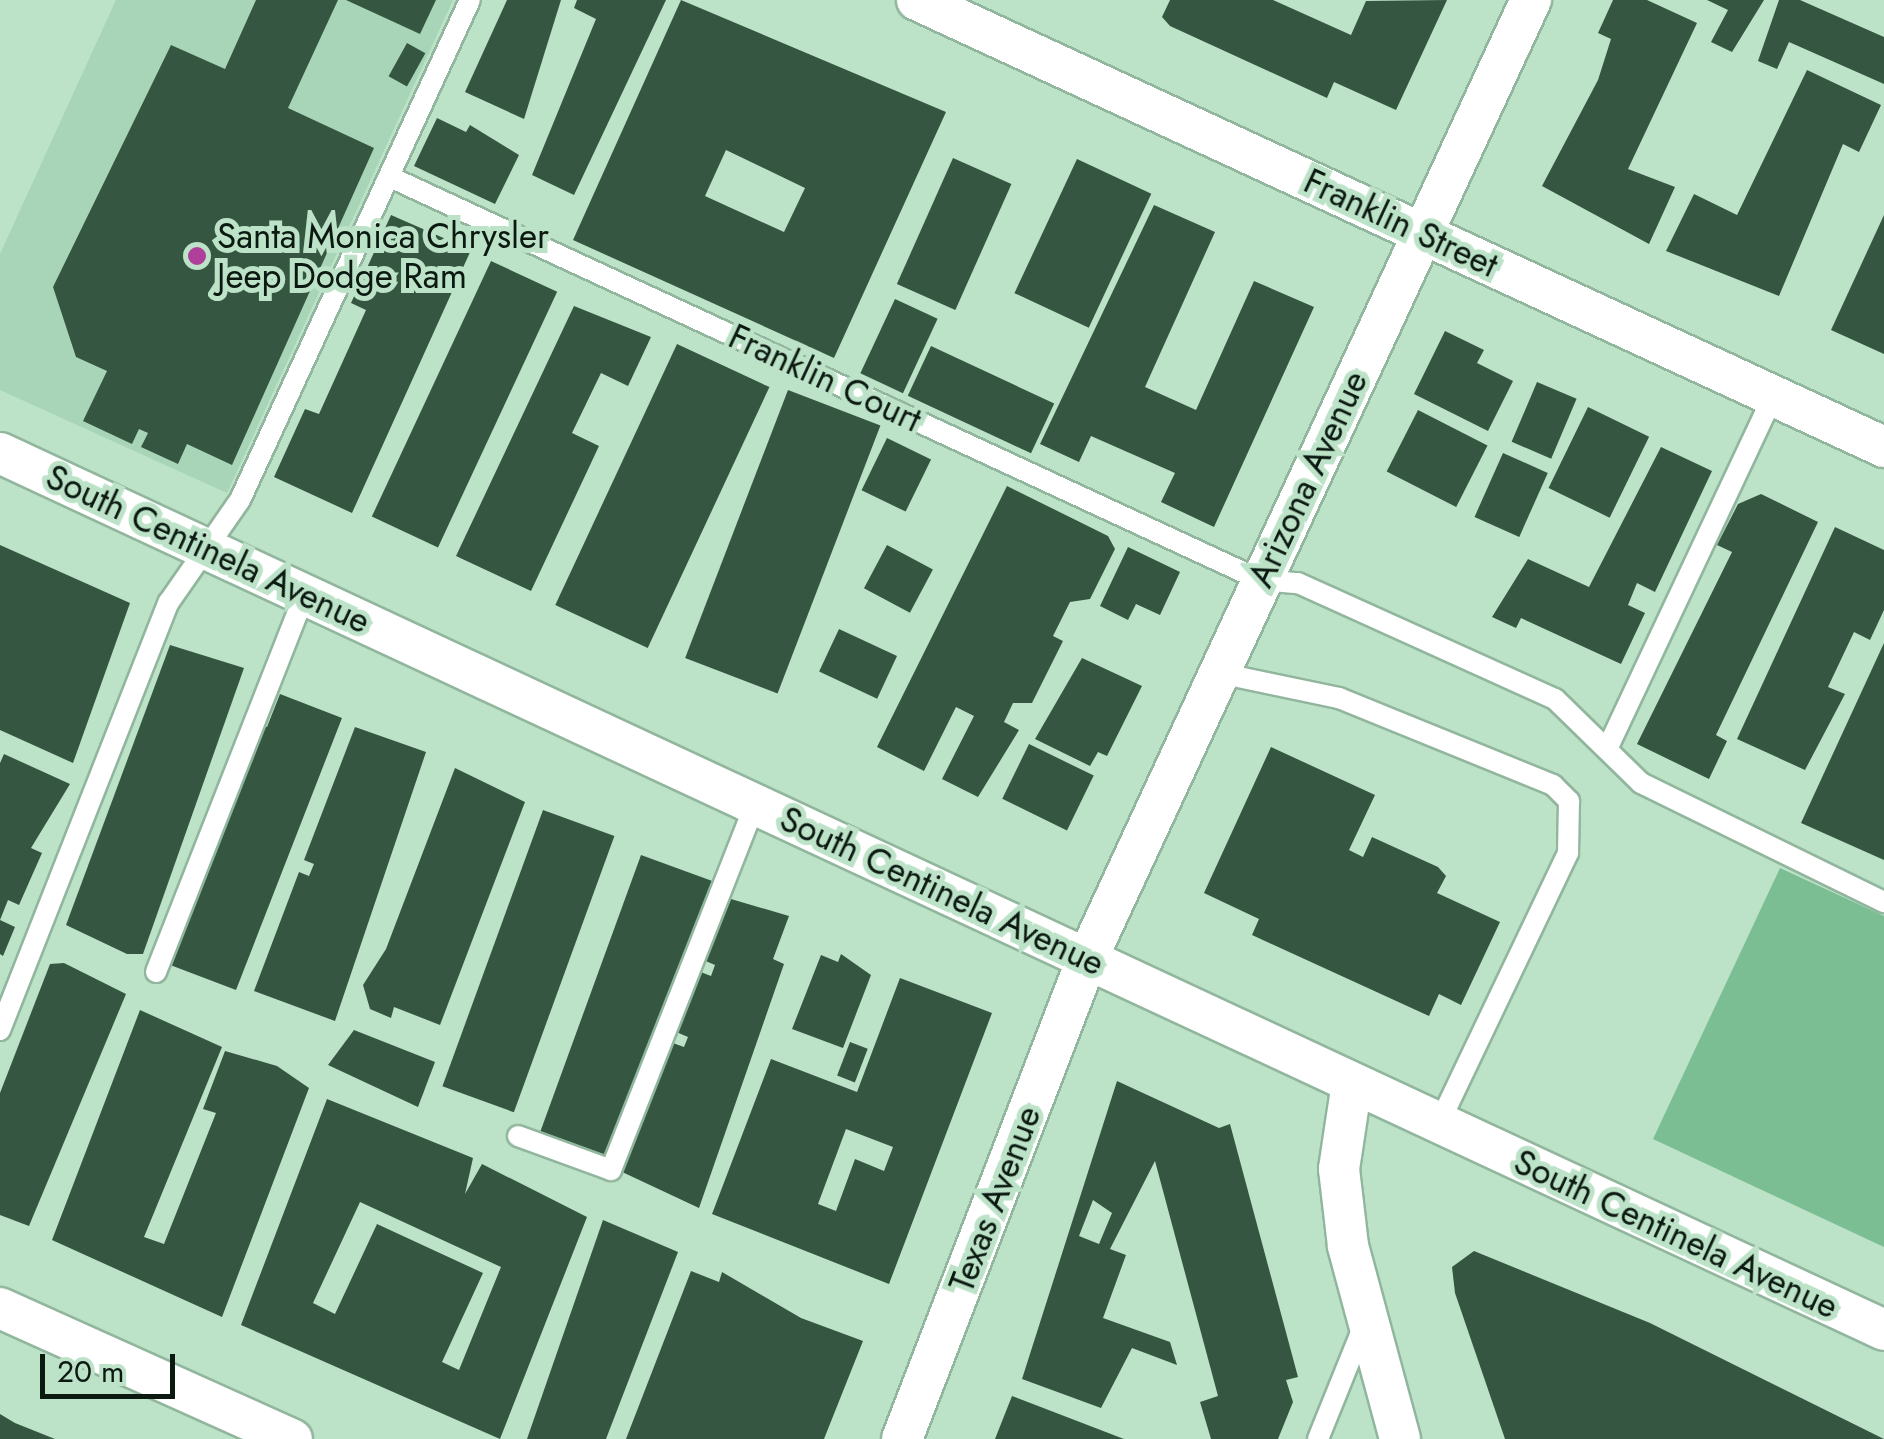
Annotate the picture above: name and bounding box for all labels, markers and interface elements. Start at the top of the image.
street label: Franklin Street [1297,160,1505,286]
place label: Santa Monica Chrysler Jeep Dodge Ram [217,215,549,297]
marker: Santa Monica Chrysler Jeep Dodge Ram [186,245,208,267]
street label: Franklin Court [722,315,928,441]
street label: Arizona Avenue [1240,364,1376,594]
street label: South Centinela Avenue [39,455,377,643]
street label: South Centinela Avenue [773,797,1111,985]
street label: Texas Avenue [940,1100,1050,1298]
street label: South Centinela Avenue [1507,1140,1845,1328]
scale bar [45,1334,180,1396]
text: 20 m [57,1350,124,1393]

